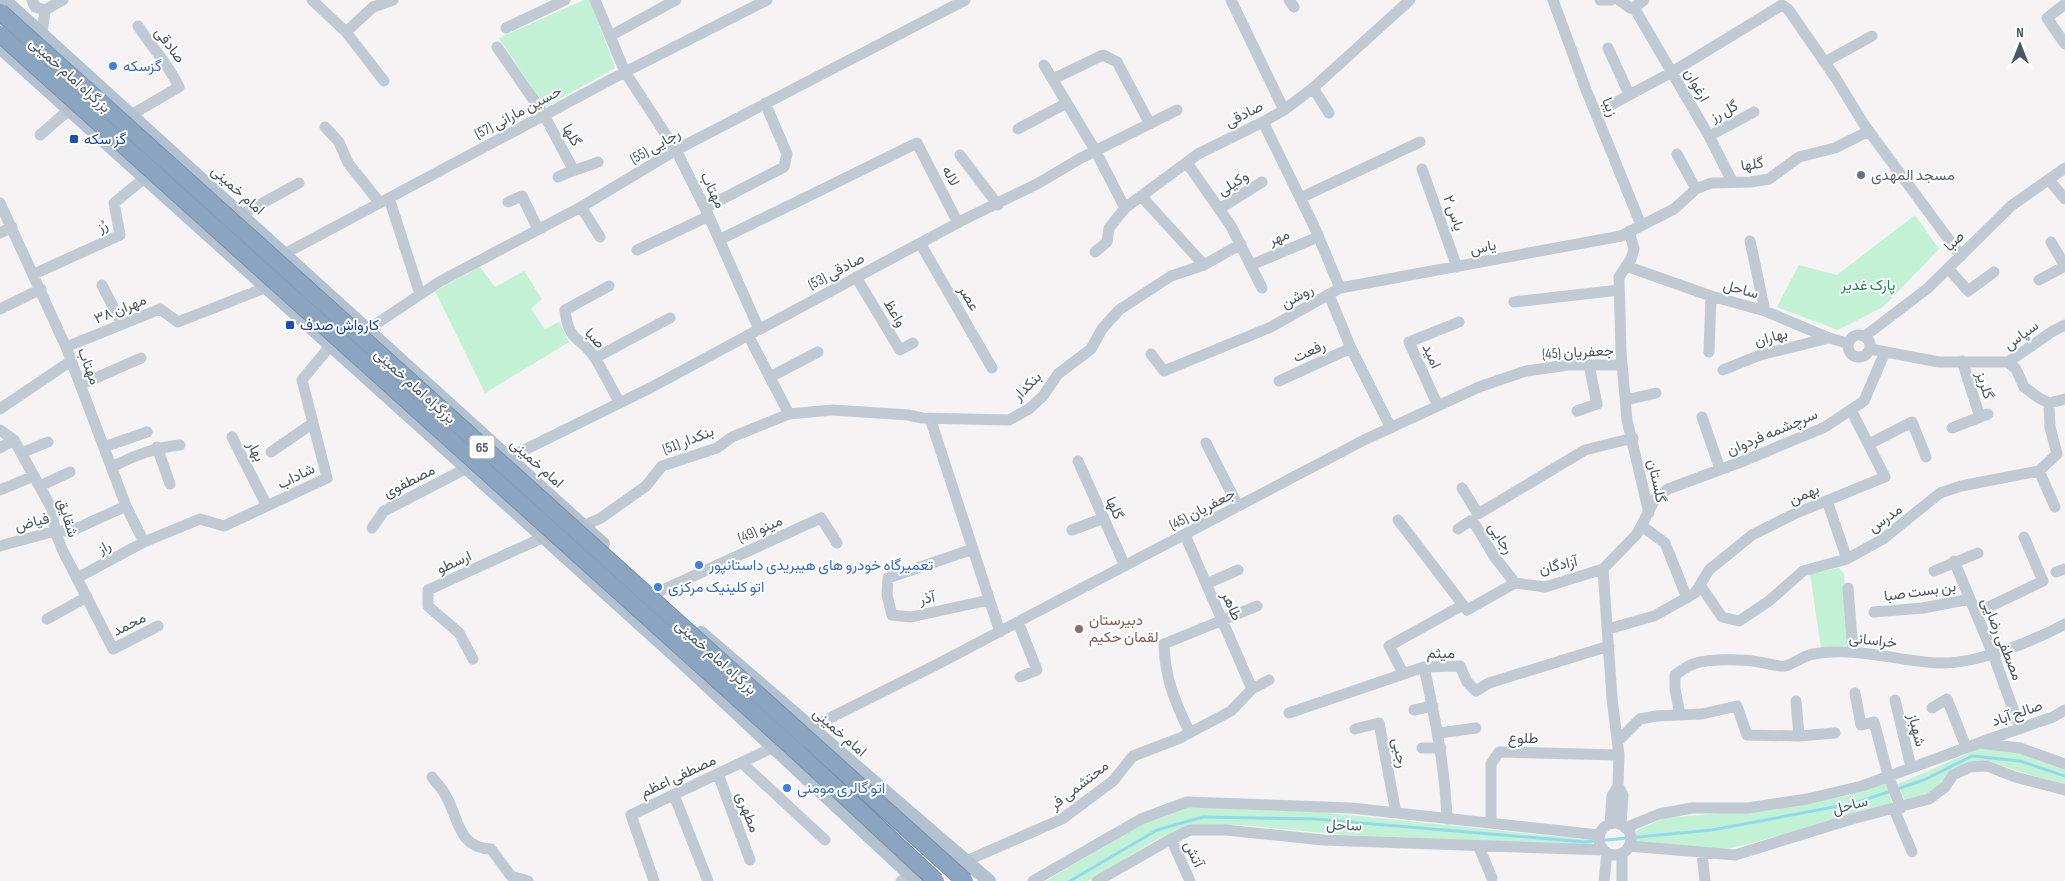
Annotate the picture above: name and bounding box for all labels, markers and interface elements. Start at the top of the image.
north arrow [1995,20,2045,70]
street label: صادقی [150,24,189,67]
text: N [2016,24,2024,41]
street label: بزرگراه امام خمینی [25,34,115,117]
place label: گزسکه [123,57,162,76]
marker: گزسکه [107,60,119,72]
street label: ارغوان [1679,65,1714,105]
street label: حسین مارانی (57) [471,81,565,143]
street label: زیبا [1597,95,1622,120]
street label: گل رز [1706,96,1742,127]
street label: صادقی [1222,97,1266,132]
street label: گلها [558,121,586,150]
street label: رجایی (55) [627,124,684,168]
place label: گز سکه [84,130,126,149]
marker: گز سکه [68,133,80,145]
street label: گلها [1739,153,1765,175]
street label: امام خمینی [207,161,268,219]
street label: لاله [937,163,964,190]
place label: مسجد المهدی [1871,166,1955,185]
street label: وکیلی [1214,167,1252,200]
street label: مهتاب [696,169,729,212]
marker: مسجد المهدی [1855,169,1867,181]
street label: یاس ۲ [1439,193,1468,234]
street label: رُز [92,216,111,238]
street label: مهر [1265,225,1293,251]
street label: صبا [1940,227,1969,256]
street label: یاس [1468,236,1498,259]
street label: صادقی (53) [805,249,868,294]
street label: ساحل [1721,276,1761,303]
park label: پارک غدیر [1840,276,1895,295]
street label: روشن [1278,280,1317,313]
street label: عصر [953,281,984,315]
street label: مهران ۳۸ [91,290,149,329]
street label: واعظ [879,296,910,331]
place label: کارواش صدف [300,316,380,335]
street label: سپاس [2000,316,2043,355]
marker: کارواش صدف [284,319,296,331]
street label: صبا [580,324,609,353]
street label: بهاران [1752,324,1790,351]
street label: رفعت [1290,336,1328,367]
street label: امید [1418,341,1445,371]
street label: جعفریان (45) [1542,341,1614,364]
street label: مهتاب [73,345,104,387]
street label: بزرگراه امام خمینی [370,345,460,428]
street label: بنکدار [1008,368,1046,406]
street label: گلریز [1971,368,1998,402]
street label: سرچشمه فردوان [1724,405,1821,460]
street label: بنکدار (51) [660,422,717,459]
street label: امام خمینی [506,434,567,492]
road number: 65 [470,436,494,458]
street label: بهار [242,437,269,465]
street label: گلستان [1643,458,1670,505]
street label: شاداب [274,459,318,494]
street label: مصطفوی [380,460,438,503]
street label: بهمن [1786,480,1822,509]
street label: جعفریان (45) [1166,484,1238,535]
street label: گلها [1101,494,1128,523]
street label: شقایق [53,496,82,540]
street label: مدرس [1864,500,1906,537]
street label: فیاض [13,509,52,536]
street label: مینو (49) [735,511,786,548]
street label: رجایی [1483,519,1518,558]
street label: راز [93,536,114,559]
street label: ارسطو [434,546,475,578]
street label: آزادگان [1537,552,1581,579]
place label: تعمیرگاه خودرو های هیبریدی داستانپور [708,556,934,575]
marker: تعمیرگاه خودرو های هیبریدی داستانپور [693,559,705,571]
street label: بن بست صبا [1883,577,1957,606]
place label: اتو کلینیک مرکزی [668,578,764,597]
marker: اتو کلینیک مرکزی [652,581,664,593]
street label: آذر [916,587,938,610]
street label: طاهر [1216,588,1246,624]
street label: مصطفی رضایی [1976,595,2027,683]
street label: محمد [109,608,149,641]
place label: دبیرستان لقمان حکیم [1089,611,1159,647]
street label: بزرگراه امام خمینی [671,616,761,699]
marker: دبیرستان لقمان حکیم [1073,623,1085,635]
street label: خراسانی [1848,629,1898,652]
street label: میثم [1427,644,1455,663]
street label: صالح آباد [1989,696,2045,732]
street label: امام خمینی [809,704,871,761]
street label: شهباز [1903,711,1930,749]
street label: طلوع [1508,729,1539,749]
street label: رجبی [1387,736,1412,770]
street label: مصطفی اعظم [637,751,719,802]
street label: محتشمی فر [1045,756,1113,815]
place label: اتو گالری مومنی [797,779,885,798]
marker: اتو گالری مومنی [781,782,793,794]
street label: مطهری [731,789,764,835]
street label: ساحل [1830,792,1870,819]
street label: ساحل [1326,815,1362,836]
street label: آتش [1179,838,1209,872]

